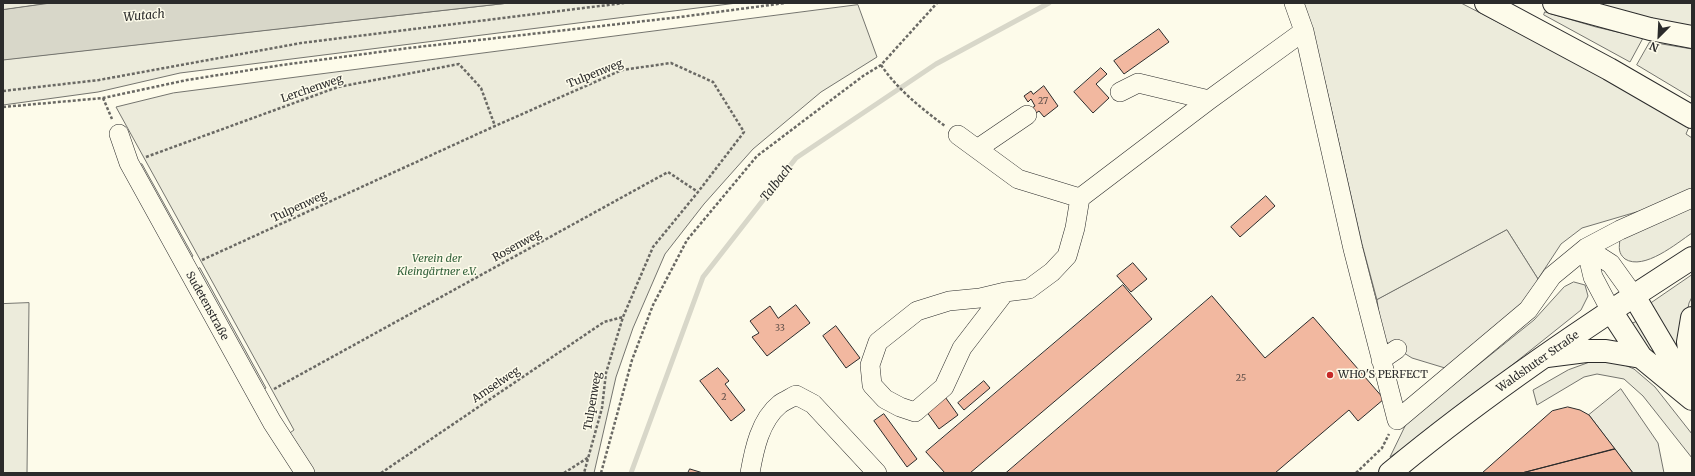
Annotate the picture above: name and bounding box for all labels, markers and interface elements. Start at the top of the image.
water label: Wutach [123,7,165,25]
north arrow [1639,16,1679,56]
text: N [1647,39,1661,55]
street label: Tulpenweg [565,57,625,91]
street label: Lerchenweg [279,72,345,106]
house number: 27 [1038,96,1048,106]
water label: Talbach [758,161,796,205]
street label: Tulpenweg [269,188,329,226]
street label: Rosenweg [490,227,544,265]
park label: Verein der Kleingärtner e.V. [397,252,477,278]
street label: Sudetenstraße [183,269,231,343]
house number: 33 [775,323,785,333]
street label: Waldshuter Straße [1494,329,1582,395]
street label: Amselweg [470,364,522,406]
place label: WHO'S PERFECT [1338,368,1428,382]
marker: WHO'S PERFECT [1325,370,1335,380]
street label: Tulpenweg [581,371,605,431]
house number: 25 [1236,373,1246,383]
house number: 2 [721,392,727,402]

